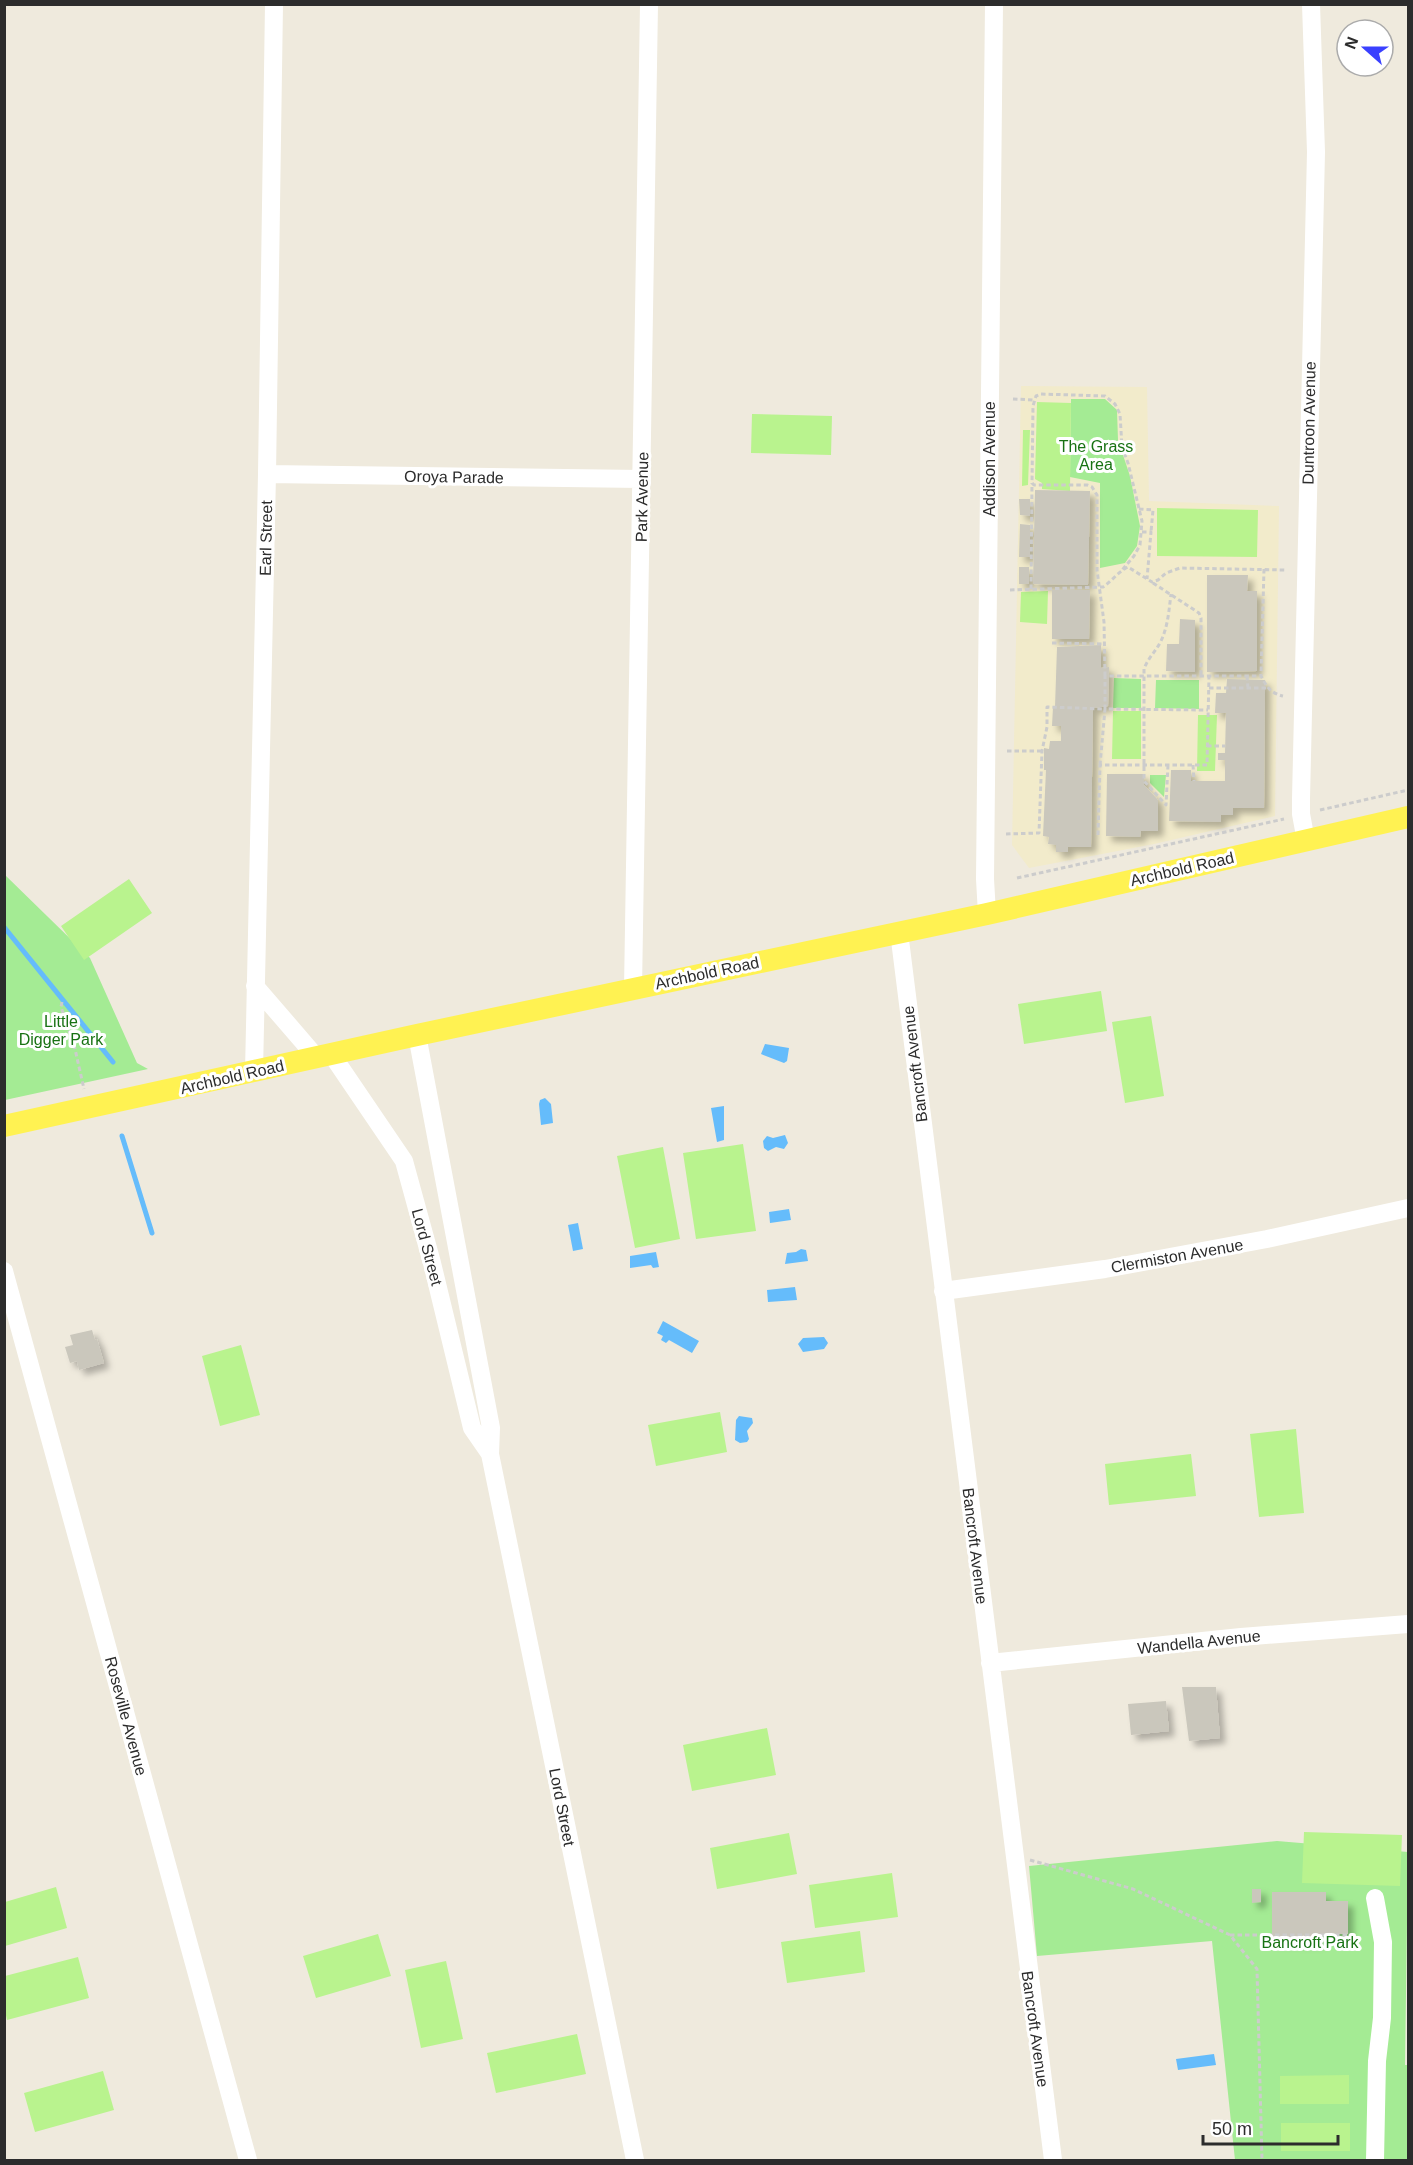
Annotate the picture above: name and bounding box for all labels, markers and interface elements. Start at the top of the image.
north arrow [1335,18,1395,78]
text: N [1341,34,1361,51]
street label: Duntroon Avenue [1299,361,1319,485]
street label: Addison Avenue [981,401,998,517]
park label: The Grass Area [1059,438,1133,473]
street label: Park Avenue [633,452,651,542]
street label: Oroya Parade [404,468,504,486]
street label: Earl Street [257,500,275,576]
street label: Archbold Road [1129,849,1235,889]
street label: Archbold Road [653,954,761,992]
street label: Bancroft Avenue [899,1005,931,1123]
park label: Little Digger Park [19,1013,104,1048]
street label: Archbold Road [179,1057,285,1097]
street label: Lord Street [409,1207,446,1288]
street label: Clermiston Avenue [1110,1236,1245,1276]
street label: Bancroft Avenue [959,1487,991,1605]
street label: Wandella Avenue [1137,1627,1261,1657]
street label: Roseville Avenue [102,1655,150,1777]
street label: Lord Street [546,1767,578,1848]
park label: Bancroft Park [1262,1934,1359,1951]
street label: Bancroft Avenue [1018,1970,1052,2088]
scale bar [1203,2108,1338,2146]
text: 50 m [1212,2119,1252,2139]

